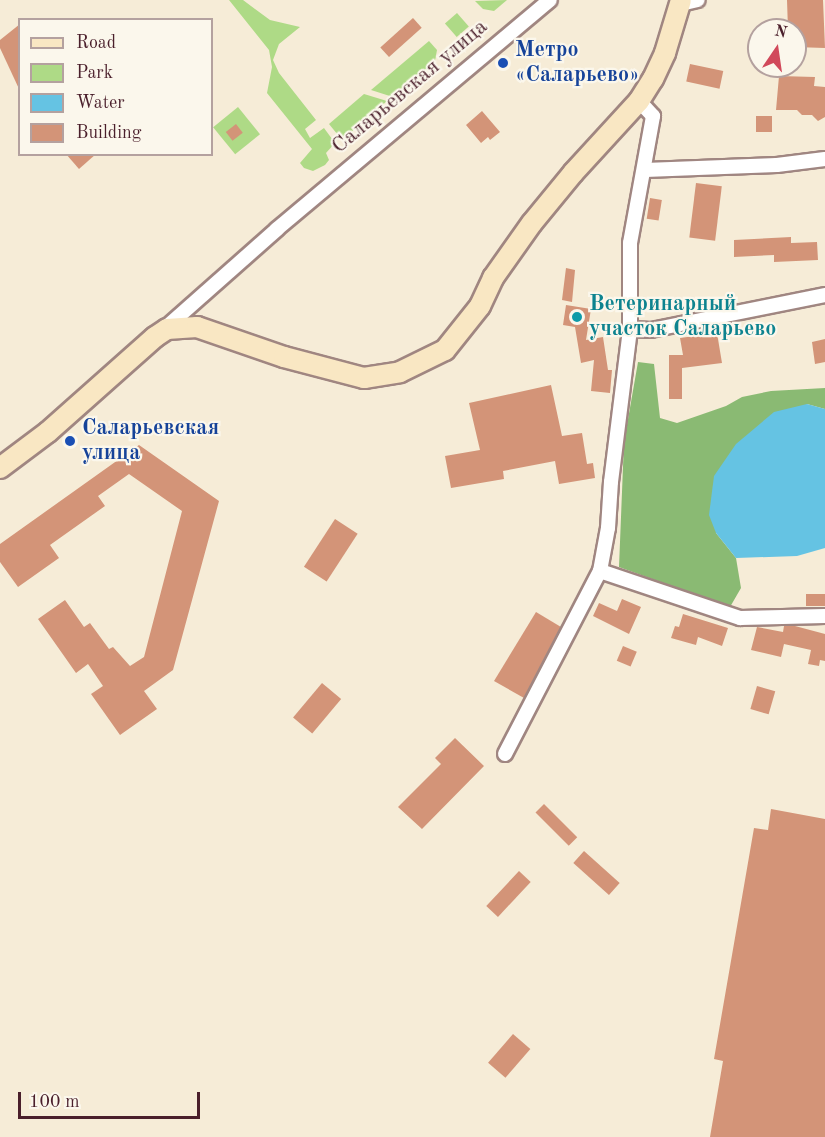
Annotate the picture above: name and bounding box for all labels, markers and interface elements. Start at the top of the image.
street label: Саларьевская улица [327,14,493,160]
legend [18,18,213,156]
north arrow [747,18,807,78]
text: N [773,23,788,42]
text: Road [76,34,116,52]
place label: Метро «Саларьево» [515,37,640,88]
marker: Метро «Саларьево» [496,56,510,70]
text: Park [76,64,113,82]
text: Water [76,94,125,112]
text: Building [76,124,141,142]
place label: Ветеринарный участок Саларьево [589,291,776,342]
marker: Ветеринарный участок Саларьево [570,310,584,324]
place label: Саларьевская улица [82,415,219,466]
marker: Саларьевская улица [63,434,77,448]
scale bar [21,1080,202,1118]
text: 100 m [29,1093,80,1111]

